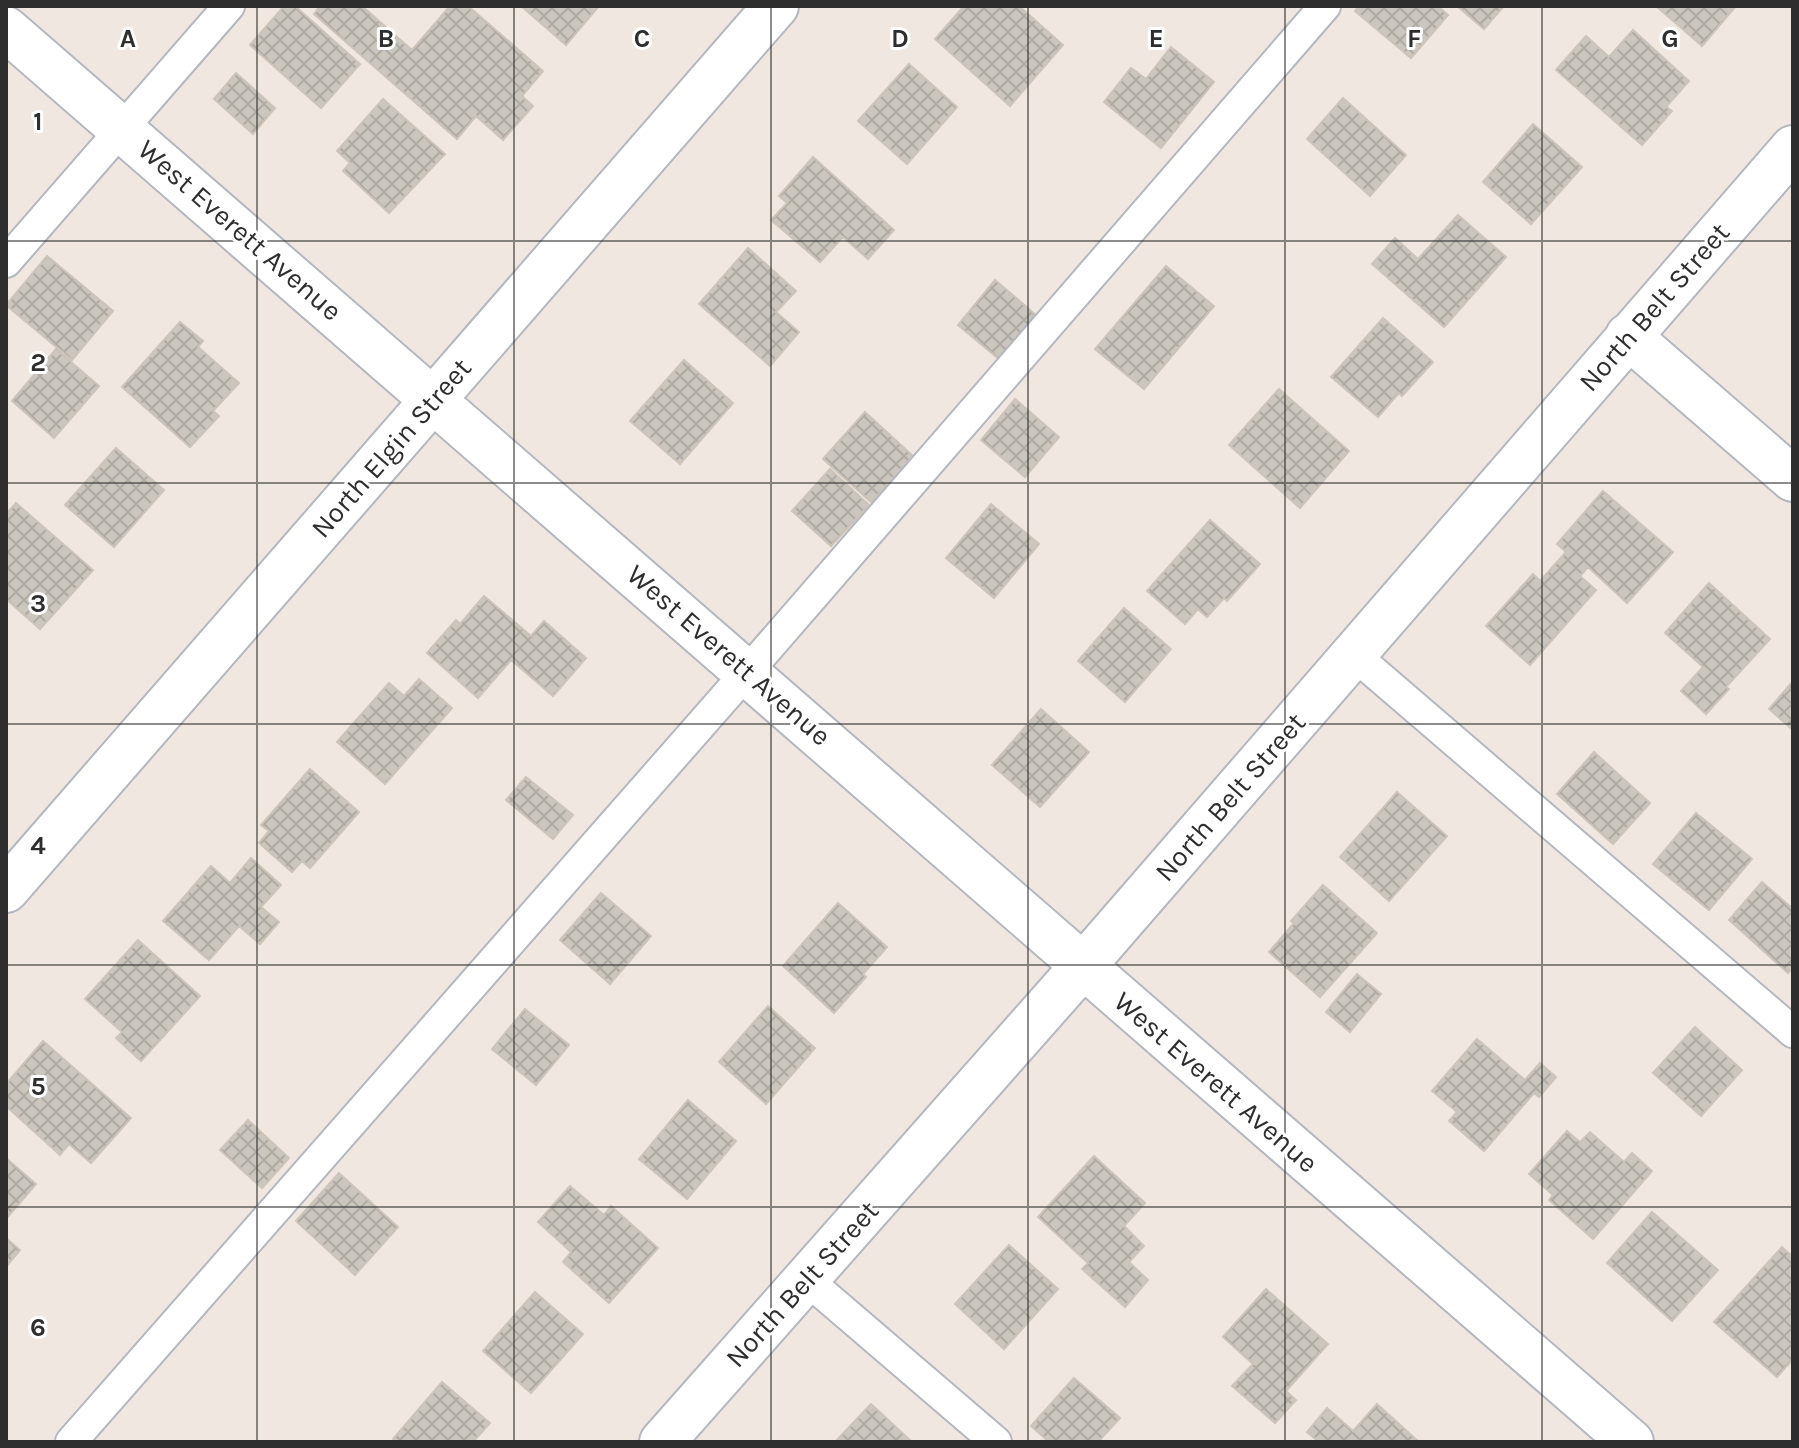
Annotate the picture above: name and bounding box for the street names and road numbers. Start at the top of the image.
street label: West Everett Avenue [131,133,349,327]
street label: North Belt Street [1572,216,1736,398]
street label: North Elgin Street [304,352,478,544]
street label: West Everett Avenue [620,558,838,752]
street label: North Belt Street [1148,706,1312,888]
street label: West Everett Avenue [1107,985,1325,1179]
street label: North Belt Street [719,1194,885,1374]

